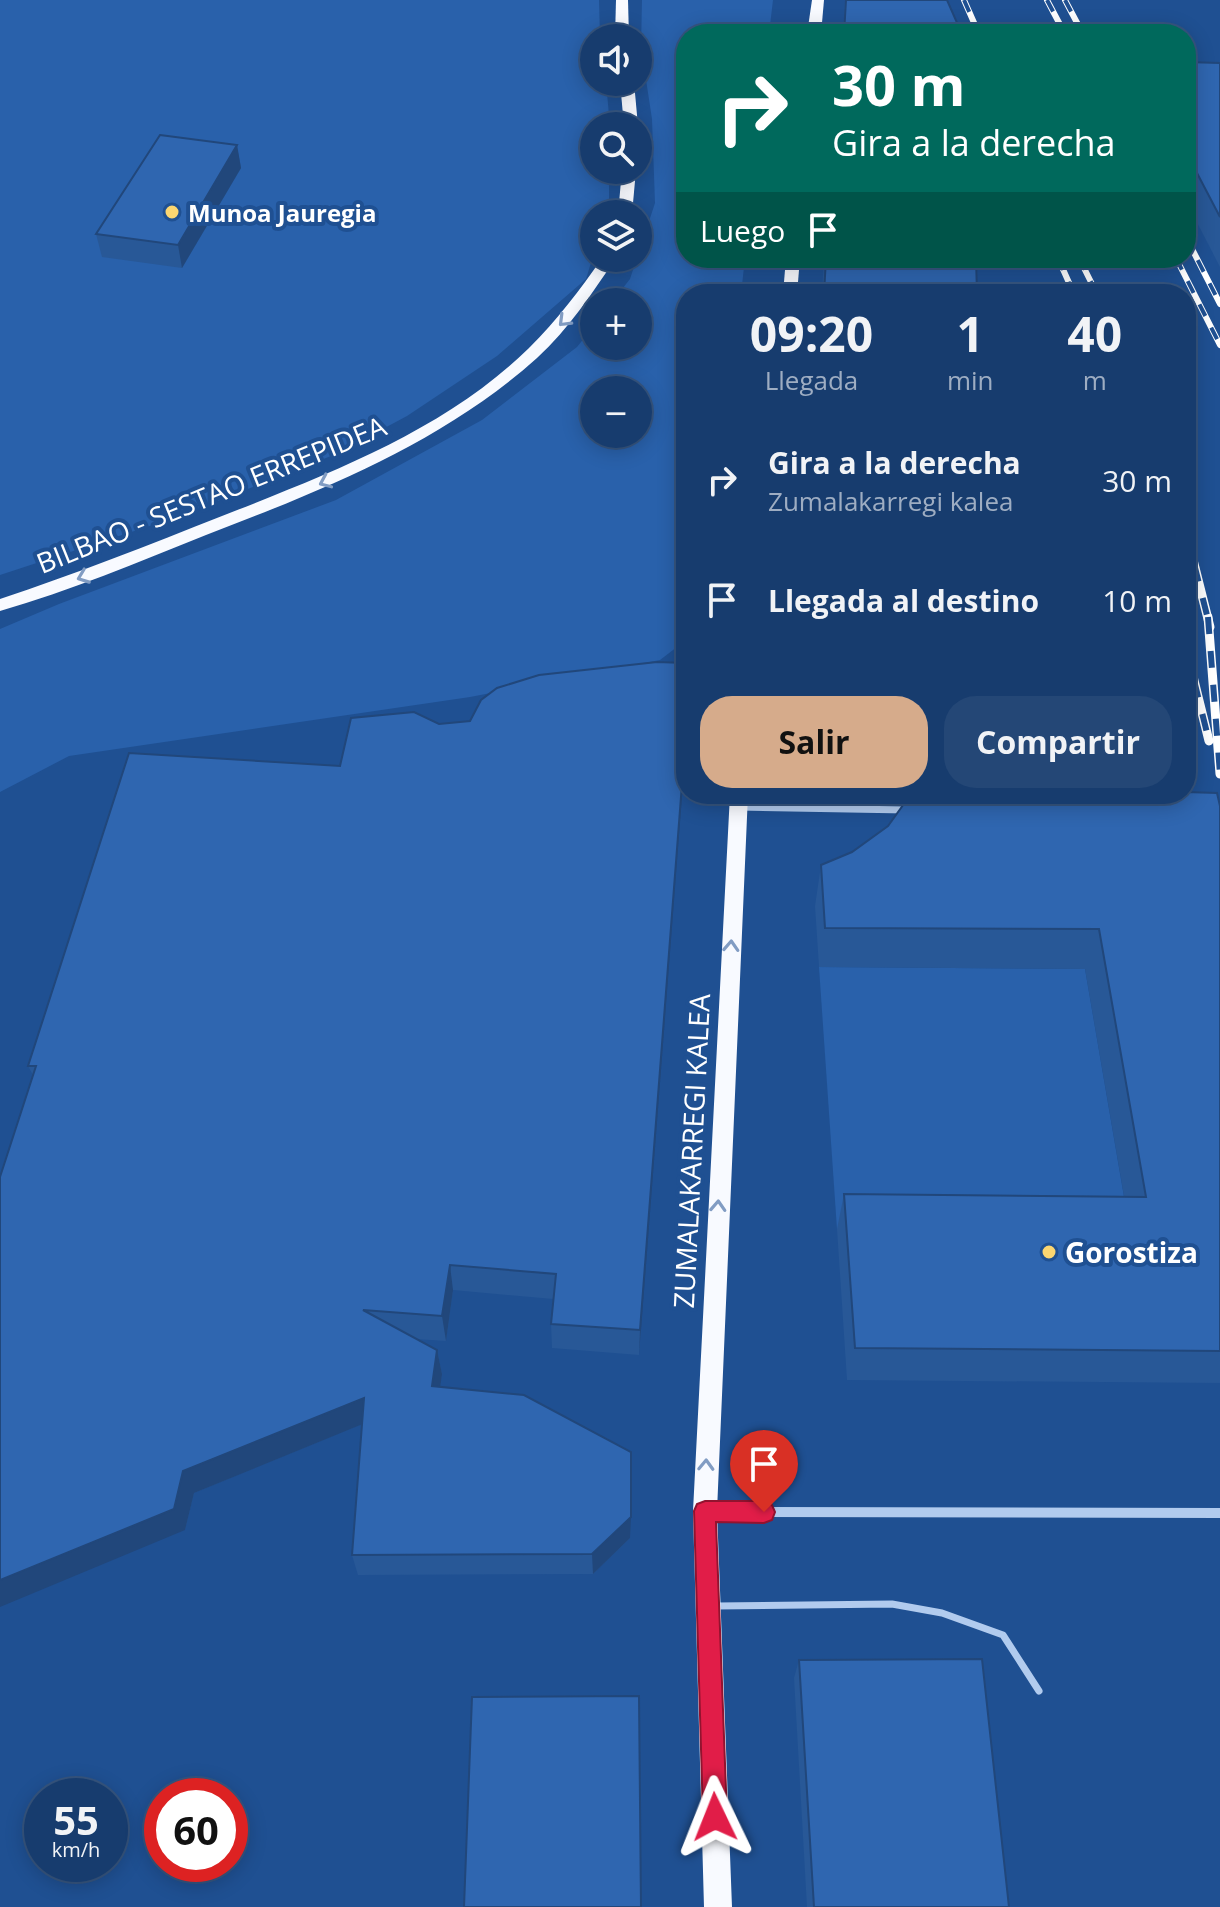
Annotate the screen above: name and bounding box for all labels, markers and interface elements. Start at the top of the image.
map controls [580,24,652,448]
button: sound [580,24,652,96]
text: 30 m [832,46,966,122]
icon: right [700,56,804,160]
button: search [580,112,652,184]
text: Gira a la derecha [832,118,1116,167]
place label: Munoa Jauregia [188,196,376,229]
button: layers [580,200,652,272]
marker: Munoa Jauregia [163,203,181,221]
icon: arrive [801,208,845,252]
text: Luego [700,210,785,251]
button: + [580,288,652,360]
text: 09:20 [750,301,873,366]
text: 1 [957,301,984,366]
text: 40 [1067,301,1122,366]
one-way arrow [559,312,573,327]
text: Llegada [765,362,858,398]
text: min [947,362,994,398]
text: m [1083,362,1107,398]
button: − [580,376,652,448]
street label: BILBAO - SESTAO ERREPIDEA [30,406,392,582]
text: Gira a la derecha [768,442,1021,483]
icon: right [700,458,744,502]
text: 30 m [1102,460,1172,501]
one-way arrow [318,472,333,488]
text: Zumalakarregi kalea [768,483,1013,519]
one-way arrow [77,567,91,584]
icon: arrive [700,578,744,622]
text: Llegada al destino [768,580,1039,621]
text: 10 m [1102,580,1172,621]
button: Salir [700,696,928,788]
button: Compartir [944,696,1172,788]
one-way arrow [722,939,739,952]
street label: ZUMALAKARREGI KALEA [664,993,718,1309]
one-way arrow [710,1199,727,1212]
place label: Gorostiza [1065,1233,1198,1271]
marker: Gorostiza [1040,1243,1058,1261]
pin [730,1430,798,1512]
icon: arrive [742,1442,786,1486]
one-way arrow [698,1458,715,1471]
position arrow [673,1775,757,1859]
speed limit sign: 60 [144,1778,248,1882]
text: 55 [53,1792,99,1847]
text: km/h [52,1836,100,1863]

